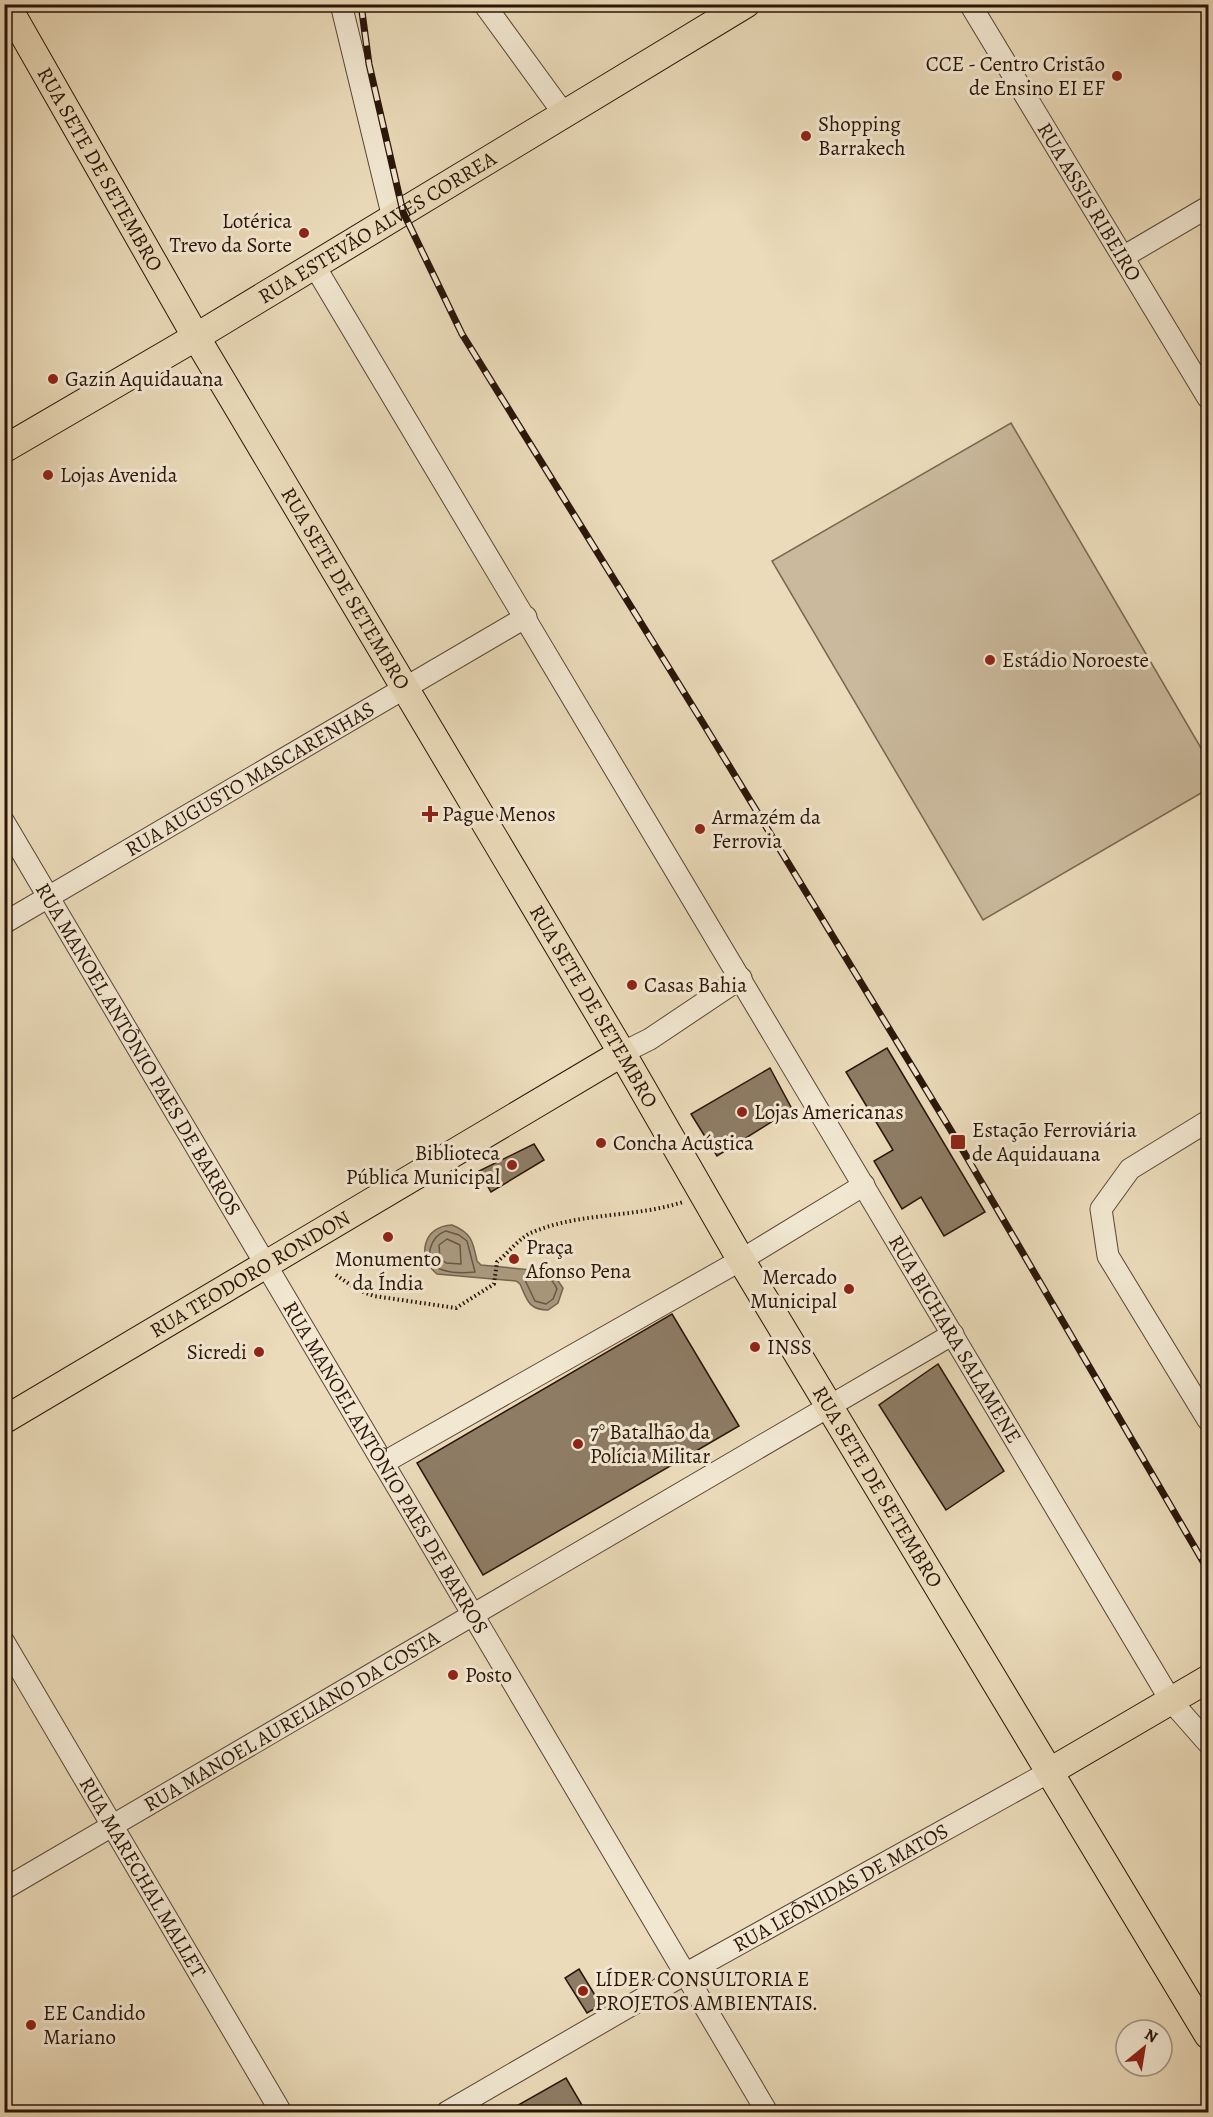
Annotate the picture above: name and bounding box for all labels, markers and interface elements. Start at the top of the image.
place label: CCE - Centro Cristão de Ensino EI EF [926,50,1105,102]
street label: RUA SETE DE SETEMBRO [31,62,170,276]
marker: CCE - Centro Cristão de Ensino EI EF [1110,69,1124,83]
place label: Shopping Barrakech [818,110,906,162]
street label: RUA ASSIS RIBEIRO [1031,117,1148,286]
marker: Shopping Barrakech [799,129,813,143]
street label: RUA ESTEVÃO ALVES CORREA [253,144,502,310]
place label: Lotérica Trevo da Sorte [170,207,292,259]
marker: Lotérica Trevo da Sorte [297,226,311,240]
place label: Gazin Aquidauana [65,365,224,393]
marker: Gazin Aquidauana [46,372,60,386]
place label: Lojas Avenida [60,461,178,489]
marker: Lojas Avenida [41,468,55,482]
street label: RUA SETE DE SETEMBRO [275,482,417,695]
place label: Estádio Noroeste [1002,646,1149,674]
marker: Estádio Noroeste [983,653,997,667]
street label: RUA AUGUSTO MASCARENHAS [120,695,380,863]
place label: Pague Menos [442,800,556,828]
place label: Armazém da Ferrovia [711,803,821,855]
marker: Pague Menos [423,807,437,821]
marker: Armazém da Ferrovia [693,822,707,836]
street label: RUA MANOEL ANTÔNIO PAES DE BARROS [29,878,248,1221]
street label: RUA SETE DE SETEMBRO [523,900,664,1113]
place label: Casas Bahia [644,971,747,999]
marker: Casas Bahia [625,978,639,992]
place label: Lojas Americanas [754,1098,904,1126]
marker: Lojas Americanas [735,1105,749,1119]
place label: Estação Ferroviária de Aquidauana [972,1116,1137,1168]
place label: Concha Acústica [613,1129,754,1157]
marker: Estação Ferroviária de Aquidauana [949,1133,967,1151]
marker: Concha Acústica [594,1136,608,1150]
place label: Biblioteca Pública Municipal [346,1139,500,1191]
marker: Biblioteca Pública Municipal [505,1158,519,1172]
street label: RUA TEODORO RONDON [145,1204,355,1344]
marker: Monumento da Índia [381,1230,395,1244]
street label: RUA BICHARA SALAMENE [882,1230,1028,1449]
place label: Praça Afonso Pena [525,1233,631,1285]
place label: Monumento da Índia [335,1245,441,1297]
marker: Praça Afonso Pena [507,1252,521,1266]
place label: Mercado Municipal [750,1263,837,1315]
marker: Mercado Municipal [842,1282,856,1296]
street label: RUA MANOEL ANTÔNIO PAES DE BARROS [276,1296,495,1639]
place label: INSS [767,1333,812,1361]
place label: Sicredi [187,1338,247,1366]
marker: INSS [748,1340,762,1354]
marker: Sicredi [252,1345,266,1359]
street label: RUA SETE DE SETEMBRO [806,1381,949,1593]
place label: 7° Batalhão da Polícia Militar [590,1418,710,1470]
marker: 7° Batalhão da Polícia Militar [571,1437,585,1451]
street label: RUA MANOEL AURELIANO DA COSTA [138,1623,445,1818]
place label: Posto [465,1661,512,1689]
marker: Posto [446,1668,460,1682]
street label: RUA MARECHAL MALLET [73,1772,213,1983]
street label: RUA LEÔNIDAS DE MATOS [728,1817,953,1959]
place label: LÍDER CONSULTORIA E PROJETOS AMBIENTAIS. [595,1965,818,2017]
marker: LÍDER CONSULTORIA E PROJETOS AMBIENTAIS. [576,1984,590,1998]
place label: EE Candido Mariano [43,1999,145,2051]
marker: EE Candido Mariano [24,2018,38,2032]
north arrow [1114,2018,1174,2078]
text: N [1140,2023,1162,2048]

